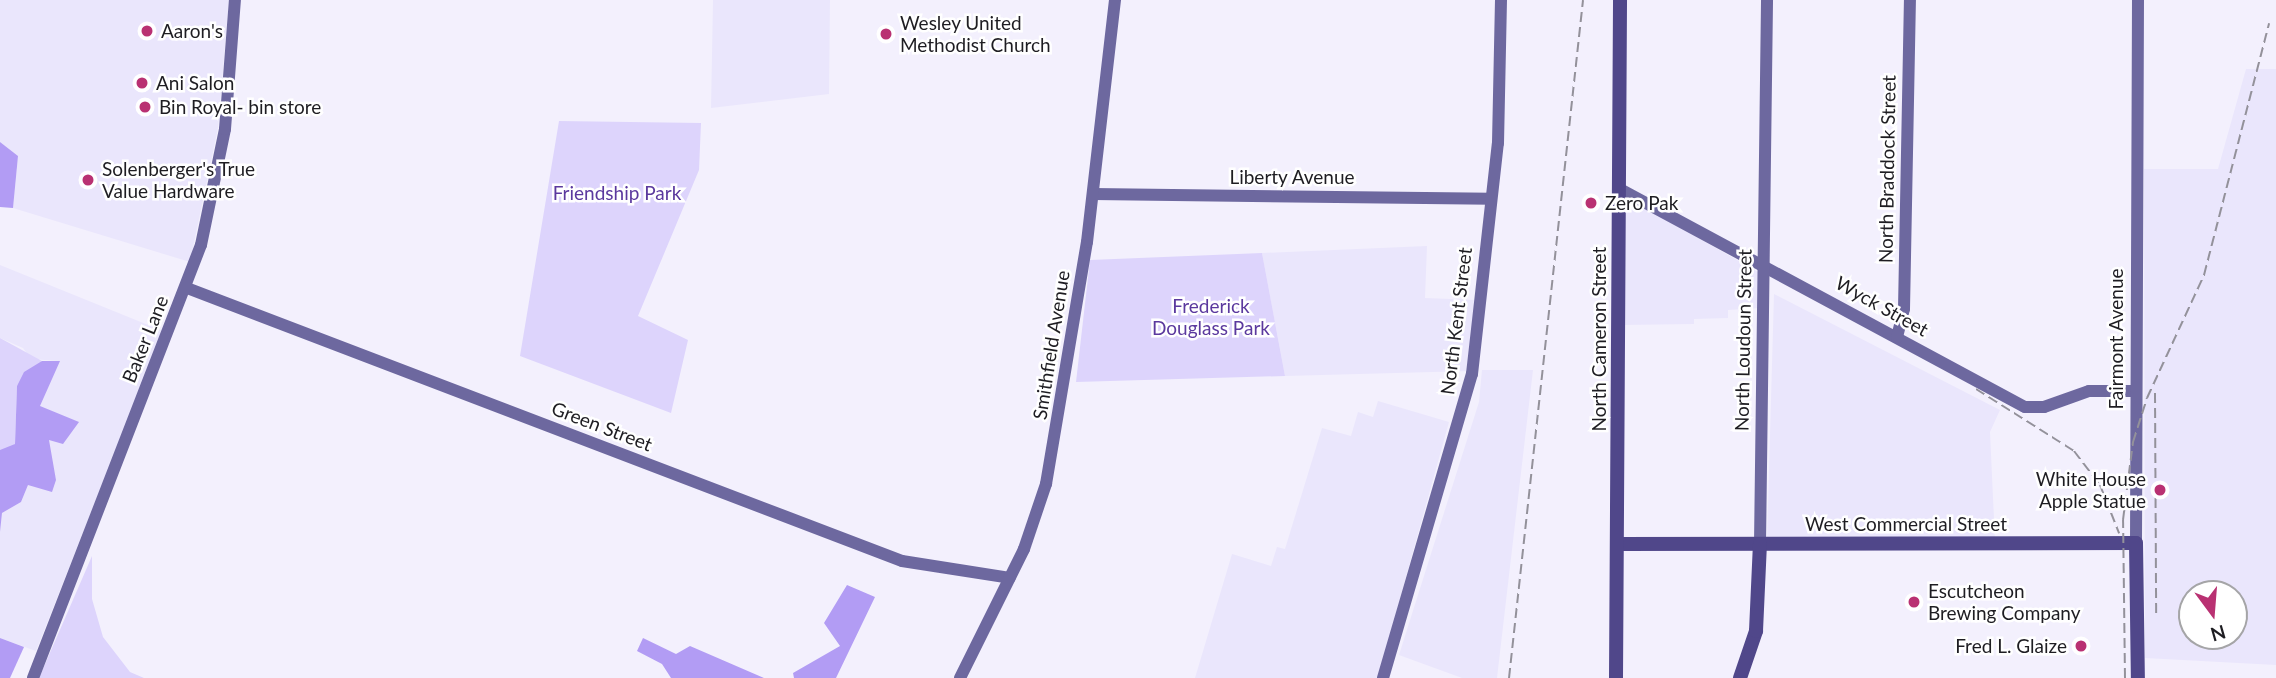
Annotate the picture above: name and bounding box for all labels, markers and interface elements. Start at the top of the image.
place label: Wesley United Methodist Church [900,12,1051,56]
place label: Aaron's [161,20,223,42]
marker: Aaron's [139,23,155,39]
marker: Wesley United Methodist Church [878,26,894,42]
place label: Ani Salon [156,72,234,94]
marker: Ani Salon [134,75,150,91]
street label: North Braddock Street [1874,75,1900,263]
place label: Bin Royal- bin store [159,96,321,118]
marker: Bin Royal- bin store [137,99,153,115]
place label: Solenberger's True Value Hardware [102,158,256,202]
street label: Liberty Avenue [1229,166,1355,188]
marker: Solenberger's True Value Hardware [80,172,96,188]
park label: Friendship Park [553,182,681,204]
place label: Zero Pak [1605,192,1678,214]
marker: Zero Pak [1583,195,1599,211]
street label: North Kent Street [1436,246,1476,396]
street label: North Cameron Street [1588,247,1610,431]
street label: North Loudoun Street [1730,249,1756,431]
street label: Smithfield Avenue [1028,268,1074,422]
street label: Fairmont Avenue [2105,268,2127,410]
street label: Wyck Street [1832,271,1932,341]
street label: Baker Lane [117,292,173,386]
park label: Frederick Douglass Park [1152,295,1270,339]
street label: Green Street [549,396,655,456]
place label: White House Apple Statue [2036,468,2146,512]
marker: White House Apple Statue [2152,482,2168,498]
street label: West Commercial Street [1805,513,2007,535]
place label: Escutcheon Brewing Company [1928,580,2081,624]
north arrow [2178,580,2248,650]
marker: Escutcheon Brewing Company [1906,594,1922,610]
text: N [2208,621,2229,647]
place label: Fred L. Glaize [1955,635,2067,657]
marker: Fred L. Glaize [2073,638,2089,654]

